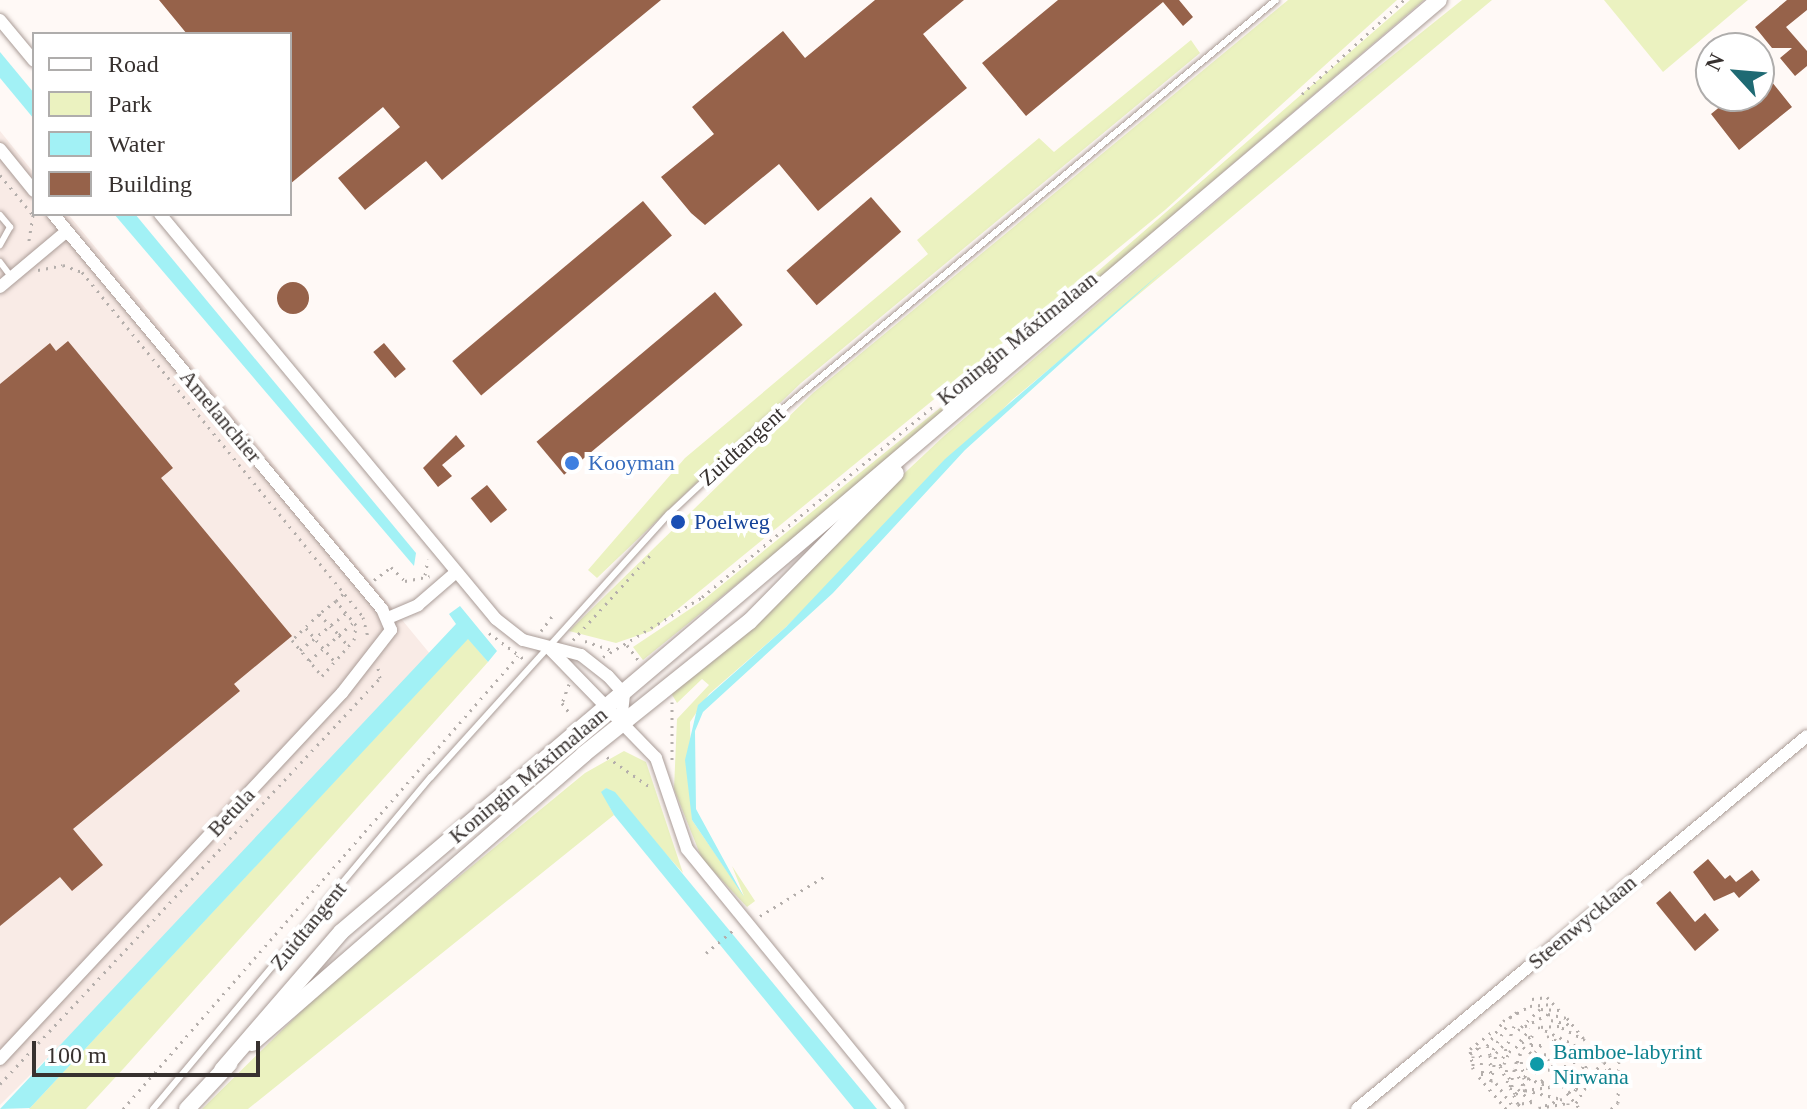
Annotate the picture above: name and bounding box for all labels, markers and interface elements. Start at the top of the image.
legend [32,32,292,216]
north arrow [1695,32,1775,112]
text: N [1700,50,1729,75]
text: Road [108,51,159,77]
text: Park [108,91,152,117]
text: Water [108,131,165,157]
text: Building [108,171,192,197]
street label: Koningin Máximalaan [932,265,1102,411]
street label: Amelanchier [174,364,268,468]
street label: Zuidtangent [694,401,790,491]
place label: Kooyman [588,450,675,476]
marker: Kooyman [563,454,581,472]
place label: Poelweg [694,509,770,535]
marker: Poelweg [669,513,687,531]
street label: Koningin Máximalaan [443,701,613,849]
street label: Betula [202,782,260,842]
street label: Steenwycklaan [1523,869,1641,975]
street label: Zuidtangent [264,876,352,976]
scale bar [36,1025,264,1075]
place label: Bamboe-labyrint Nirwana [1553,1038,1702,1090]
text: 100 m [46,1042,107,1068]
marker: Bamboe-labyrint Nirwana [1528,1055,1546,1073]

